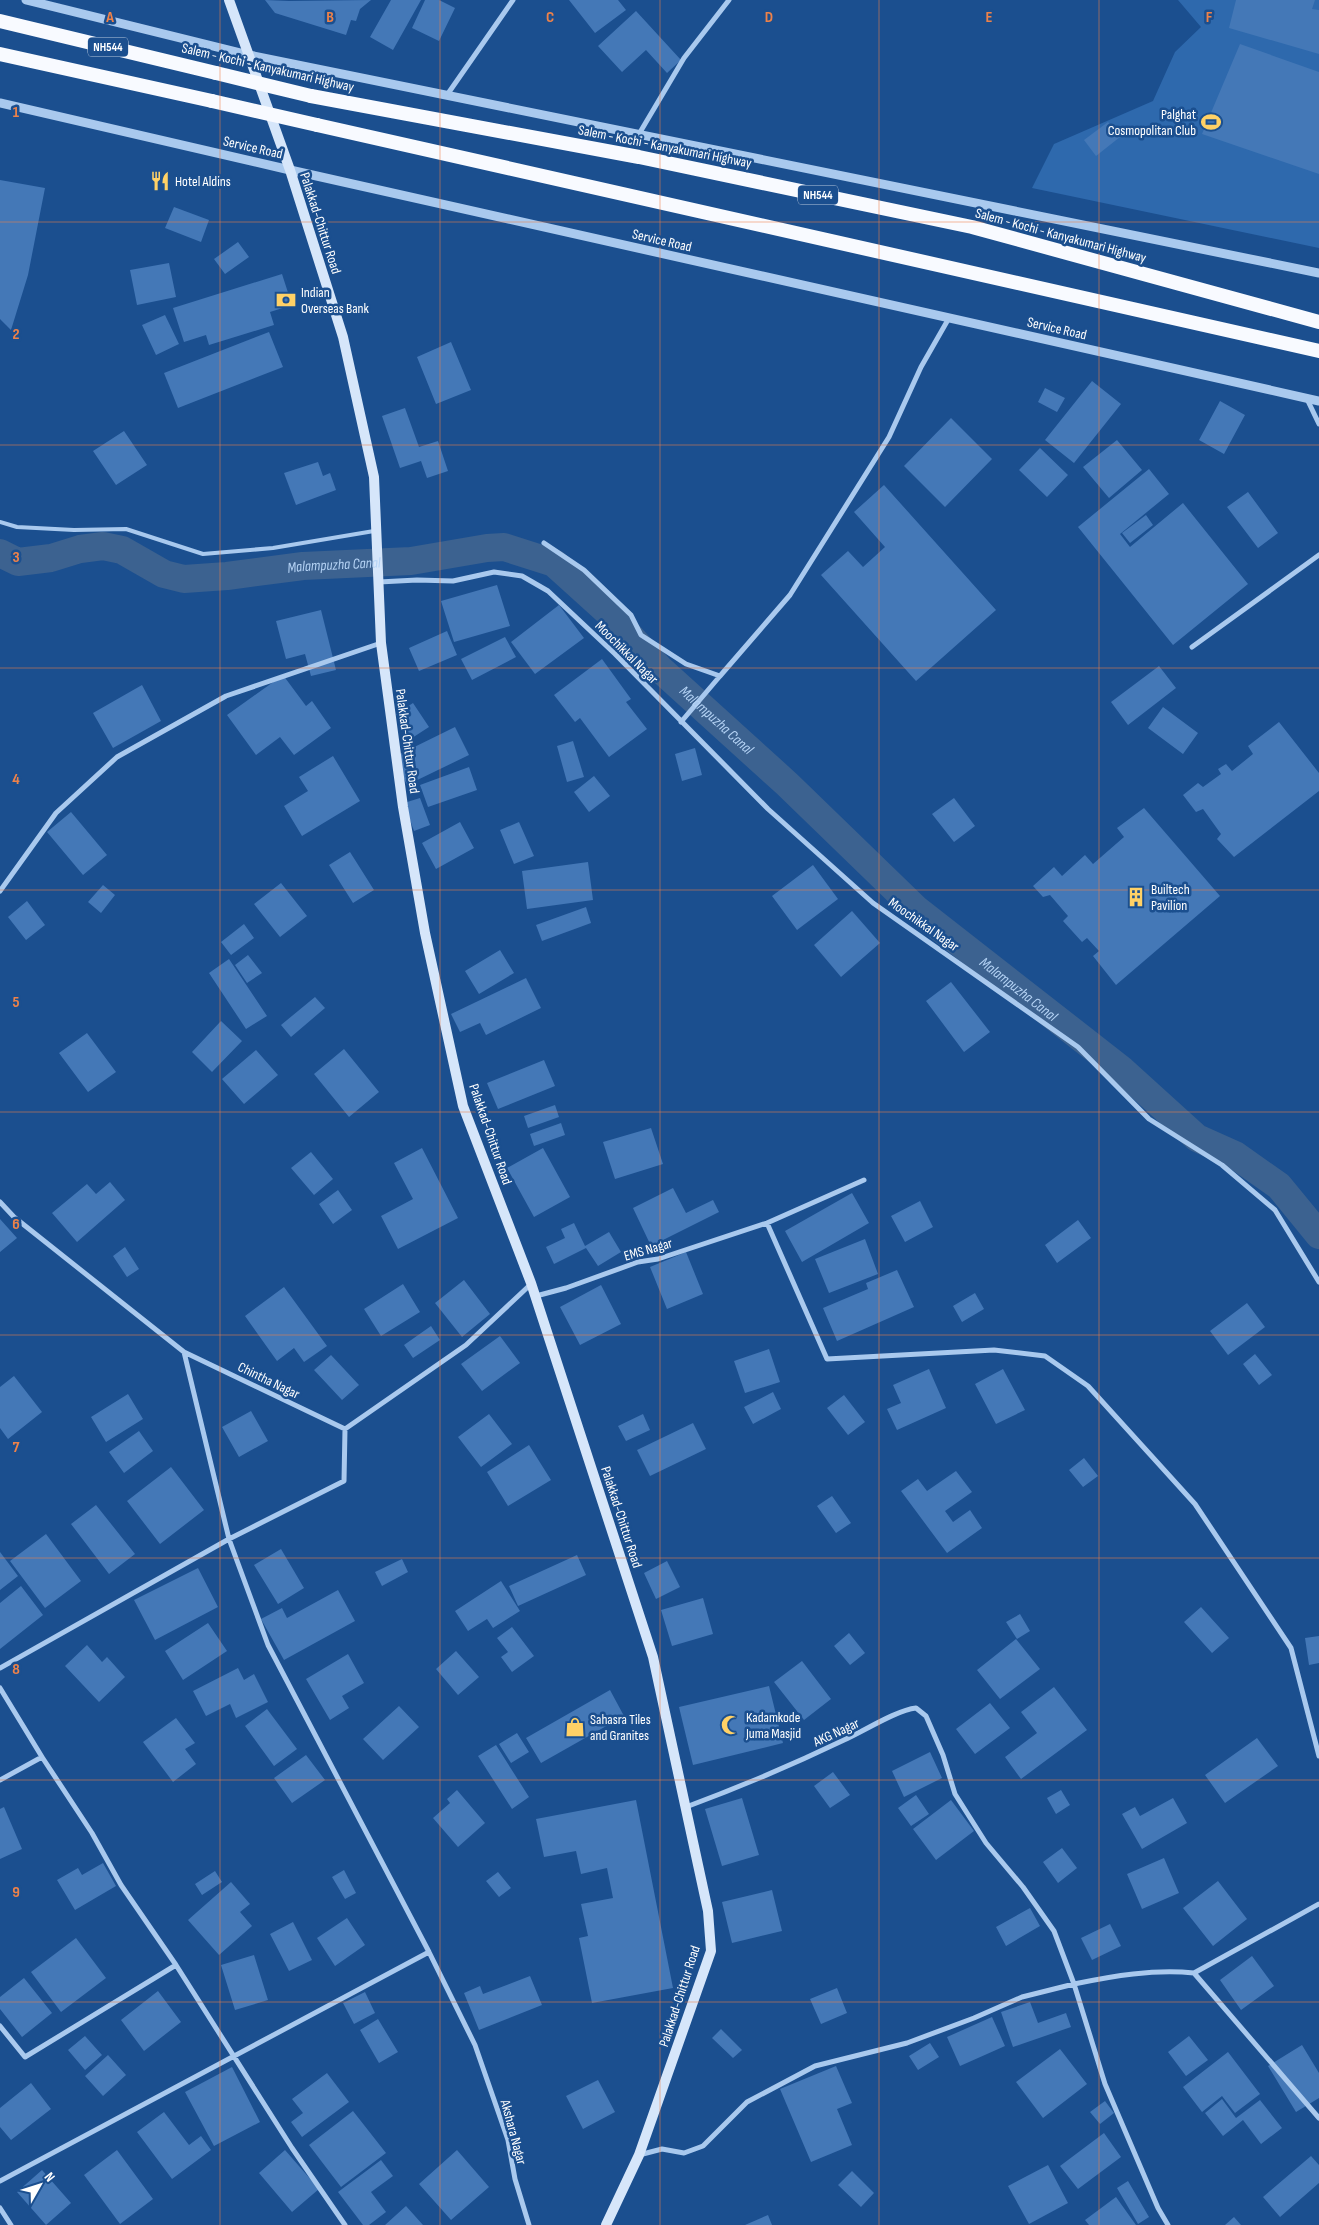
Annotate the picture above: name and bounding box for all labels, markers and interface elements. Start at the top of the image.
text: A [105,8,114,27]
text: B [326,8,334,27]
text: C [546,8,554,27]
text: D [765,8,773,27]
text: E [986,8,993,27]
text: F [1206,8,1213,27]
road number: NH544 [88,38,128,56]
street label: Salem - Kochi - Kanyakumari Highway [180,39,356,96]
text: 1 [13,103,20,122]
place label: Palghat Cosmopolitan Club [1108,106,1196,139]
sports icon: Palghat Cosmopolitan Club [1200,111,1222,133]
street label: Salem - Kochi - Kanyakumari Highway [577,121,754,172]
street label: Service Road [222,132,284,163]
restaurant icon: Hotel Aldins [149,170,171,192]
street label: Palakkad-Chittur Road [296,170,345,276]
place label: Hotel Aldins [175,173,231,190]
road number: NH544 [798,186,838,204]
street label: Salem - Kochi - Kanyakumari Highway [974,204,1149,267]
street label: Service Road [631,225,693,256]
place label: Indian Overseas Bank [301,284,370,317]
bank icon: Indian Overseas Bank [275,289,297,311]
street label: Service Road [1026,313,1088,344]
text: 2 [12,325,20,344]
text: 3 [12,548,20,567]
water label: Malampuzha Canal [286,553,382,578]
street label: Moochikkal Nagar [592,617,662,687]
water label: Malampuzha Canal [675,682,758,760]
street label: Palakkad-Chittur Road [392,688,423,795]
text: 4 [12,770,20,789]
place label: Builtech Pavilion [1151,881,1190,914]
building icon: Builtech Pavilion [1125,886,1147,908]
street label: Moochikkal Nagar [885,894,962,955]
water label: Malampuzha Canal [976,953,1062,1027]
text: 5 [12,993,20,1012]
street label: Palakkad-Chittur Road [465,1082,516,1187]
text: 6 [12,1215,20,1234]
street label: EMS Nagar [622,1234,674,1264]
street label: Chintha Nagar [235,1358,302,1403]
text: 7 [13,1438,20,1457]
street label: Palakkad-Chittur Road [597,1464,646,1570]
text: 8 [12,1660,20,1679]
place label: Kadamkode Juma Masjid [745,1709,801,1742]
place label: Sahasra Tiles and Granites [590,1711,651,1744]
mosque icon: Kadamkode Juma Masjid [720,1714,742,1736]
street label: AKG Nagar [810,1714,862,1751]
shop icon: Sahasra Tiles and Granites [564,1716,586,1738]
text: 9 [12,1883,20,1902]
street label: Palakkad-Chittur Road [655,1943,704,2049]
street label: Akshara Nagar [496,2097,530,2166]
north arrow [15,2160,65,2210]
text: N [41,2169,59,2185]

